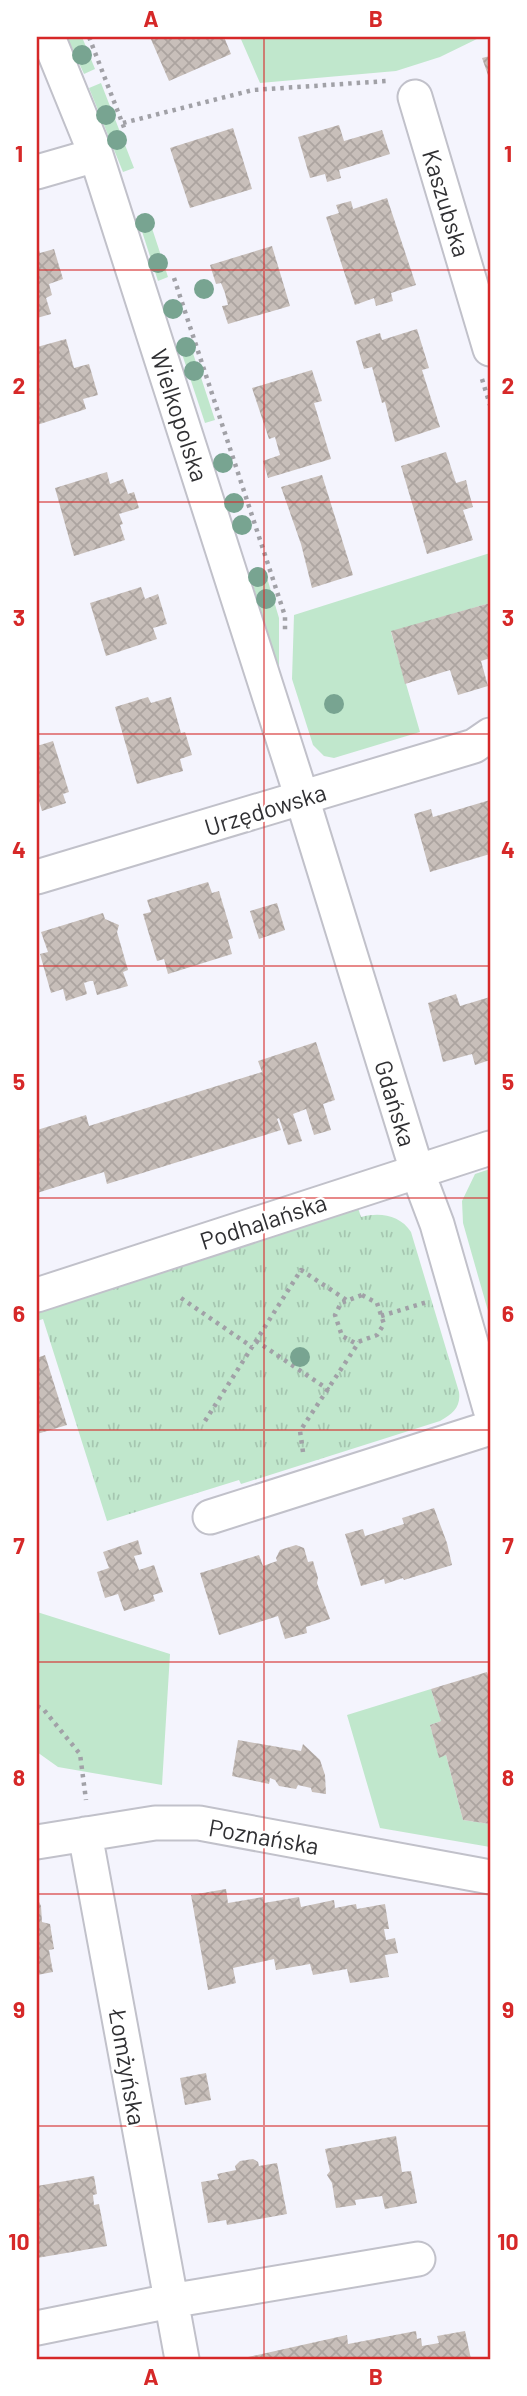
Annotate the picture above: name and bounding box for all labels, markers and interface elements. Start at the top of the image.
text: A [143,4,159,32]
text: B [369,4,383,32]
text: 1 [15,139,23,167]
text: 1 [504,139,512,167]
street label: Kaszubska [417,146,477,260]
street label: Wielkopolska [145,345,215,485]
text: 2 [13,371,25,399]
text: 2 [502,371,514,399]
text: 3 [13,603,25,631]
text: 3 [502,603,514,631]
street label: Urzędowska [201,777,329,841]
text: 4 [12,835,26,863]
text: 4 [501,835,515,863]
street label: Gdańska [369,1056,423,1150]
text: 5 [13,1067,25,1095]
text: 5 [502,1067,514,1095]
street label: Podhalańska [196,1187,330,1255]
text: 6 [13,1299,25,1327]
text: 6 [502,1299,514,1327]
text: 7 [13,1531,25,1559]
text: 7 [502,1531,514,1559]
text: 8 [13,1763,25,1791]
text: 8 [502,1763,514,1791]
street label: Poznańska [207,1812,321,1860]
text: 9 [13,1995,25,2023]
text: 9 [502,1995,514,2023]
street label: Łomżyńska [103,2006,152,2127]
text: 10 [8,2227,30,2255]
text: 10 [497,2227,519,2255]
text: A [143,2362,159,2390]
text: B [369,2362,383,2390]

